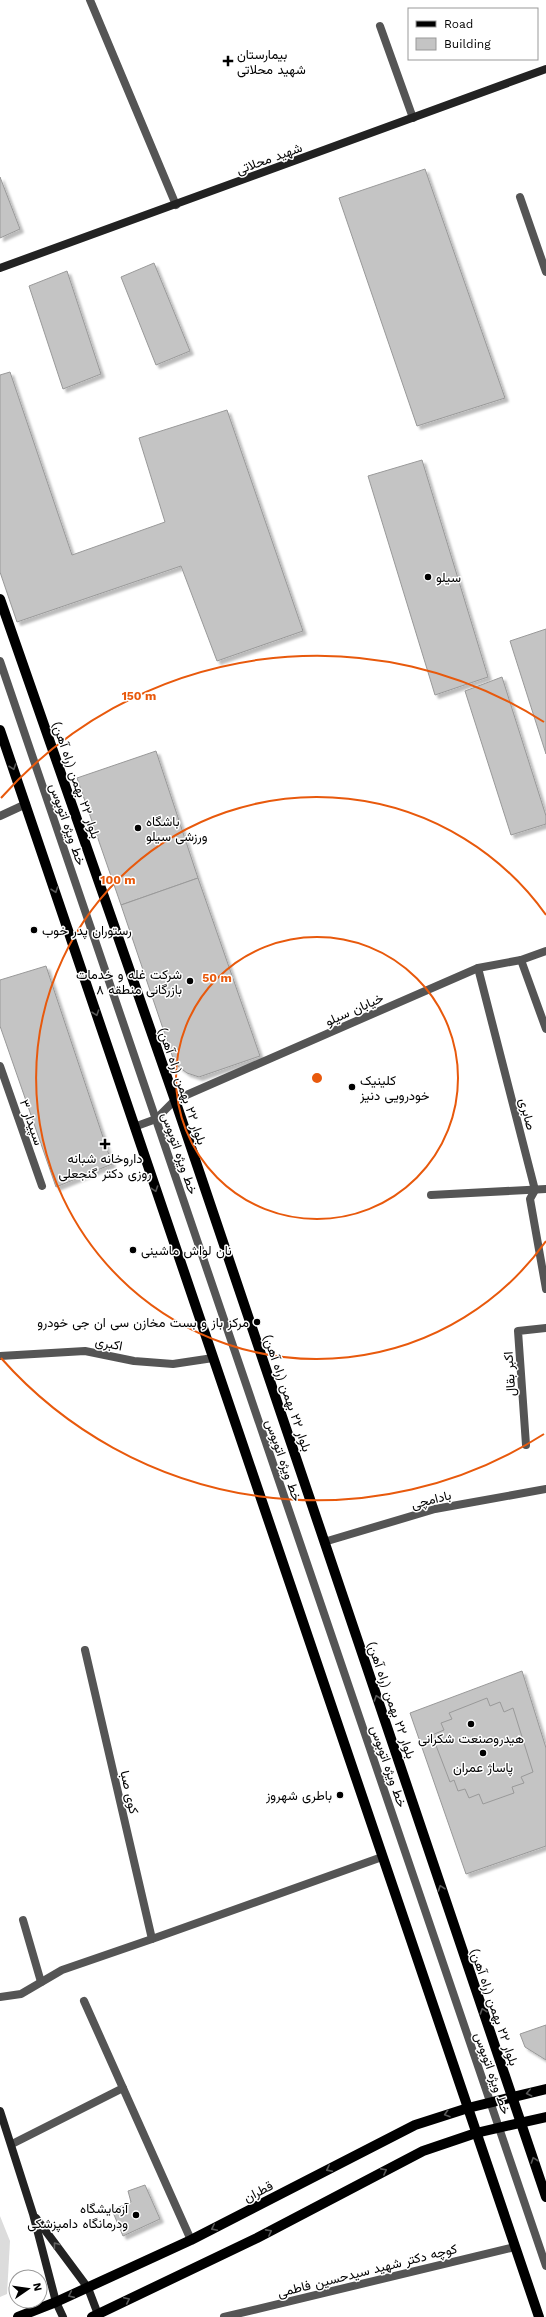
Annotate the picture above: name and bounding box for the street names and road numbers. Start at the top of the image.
street label: شهید محلاتی [234,140,304,178]
street label: بلوار ۲۲ بهمن (راه آهن) [48,720,104,841]
street label: خط ویژه اتوبوس [46,781,89,868]
street label: خیابان سیلو [323,990,386,1030]
street label: بلوار ۲۲ بهمن (راه آهن) [154,1026,210,1147]
street label: سپیدار ۳ [15,1097,46,1148]
street label: صابری [515,1097,539,1132]
street label: خط ویژه اتوبوس [158,1110,201,1197]
street label: بلوار ۲۲ بهمن (راه آهن) [259,1333,315,1454]
street label: اکبری [94,1334,124,1354]
street label: اکبر بقال [500,1351,520,1397]
street label: خط ویژه اتوبوس [262,1417,305,1504]
street label: بادامچی [410,1487,453,1514]
street label: بلوار ۲۲ بهمن (راه آهن) [363,1640,419,1761]
street label: خط ویژه اتوبوس [367,1723,410,1810]
street label: کوی صبا [116,1769,142,1816]
street label: بلوار ۲۲ بهمن (راه آهن) [466,1947,522,2068]
street label: خط ویژه اتوبوس [471,2030,514,2117]
street label: قطران [241,2178,276,2206]
street label: کوچه دکتر شهید سیدحسین فاطمی [276,2241,459,2302]

